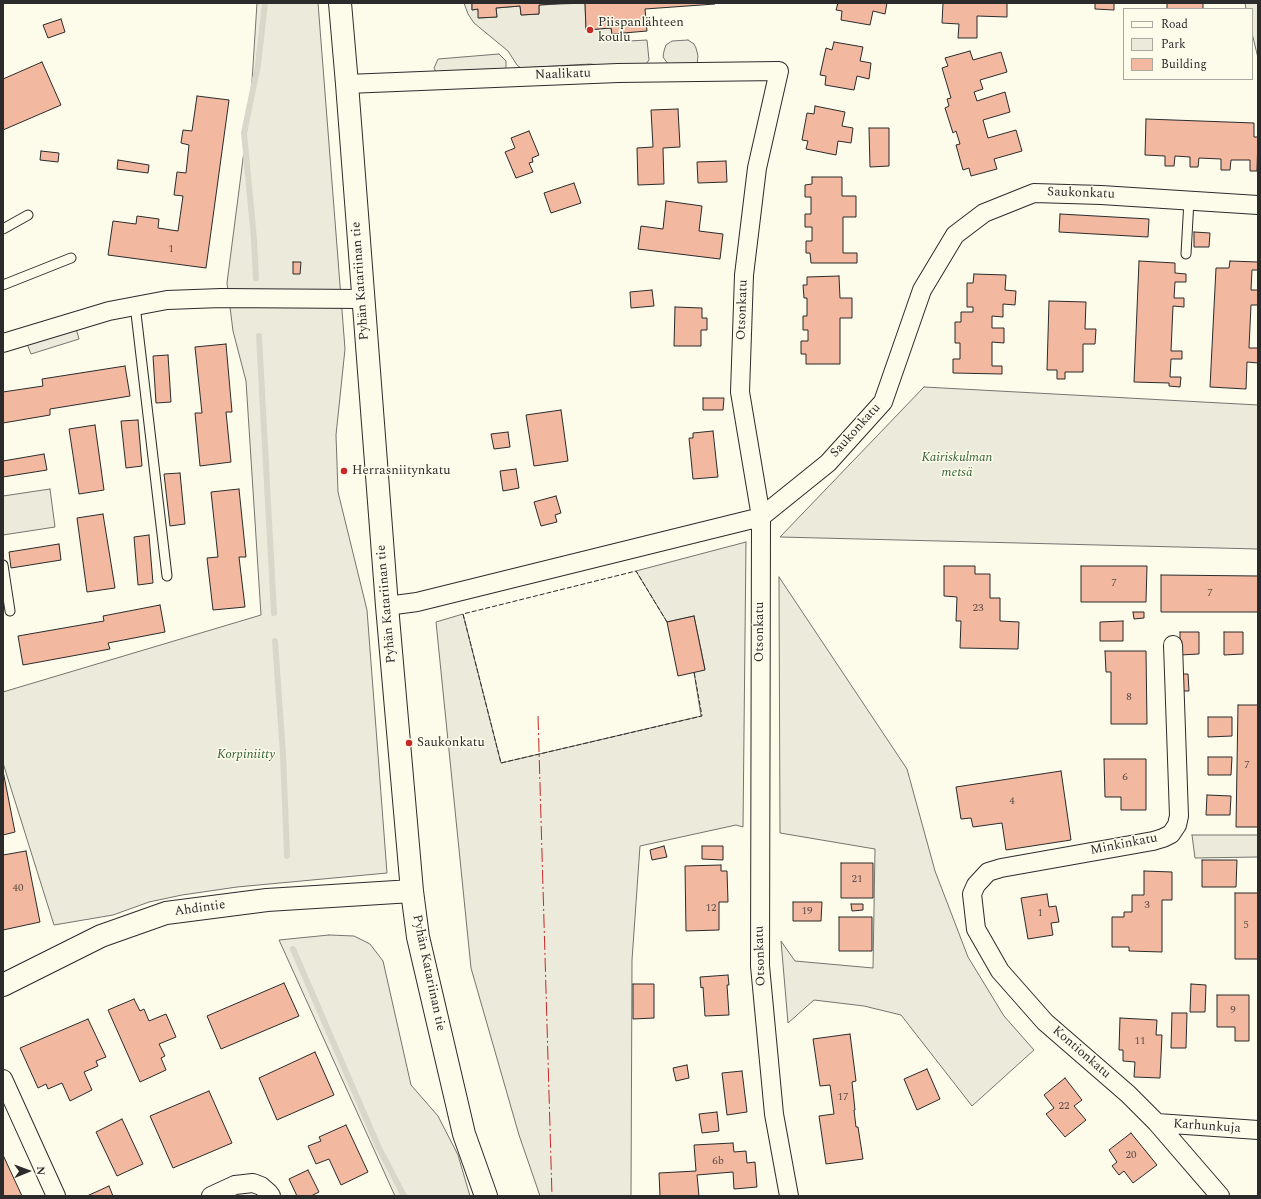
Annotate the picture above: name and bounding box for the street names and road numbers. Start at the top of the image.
street label: Naalikatu [535,66,591,84]
street label: Saukonkatu [1047,185,1115,203]
street label: Pyhän Katariinan tie [349,221,373,341]
street label: Otsonkatu [734,279,752,341]
street label: Saukonkatu [828,401,884,461]
street label: Pyhän Katariinan tie [374,544,400,664]
street label: Otsonkatu [752,602,768,662]
street label: Minkinkatu [1089,831,1159,859]
street label: Ahdintie [174,898,226,920]
street label: Pyhän Katariinan tie [408,913,448,1033]
street label: Otsonkatu [752,925,770,987]
street label: Kontionkatu [1049,1023,1113,1083]
street label: Karhunkuja [1173,1117,1241,1137]

